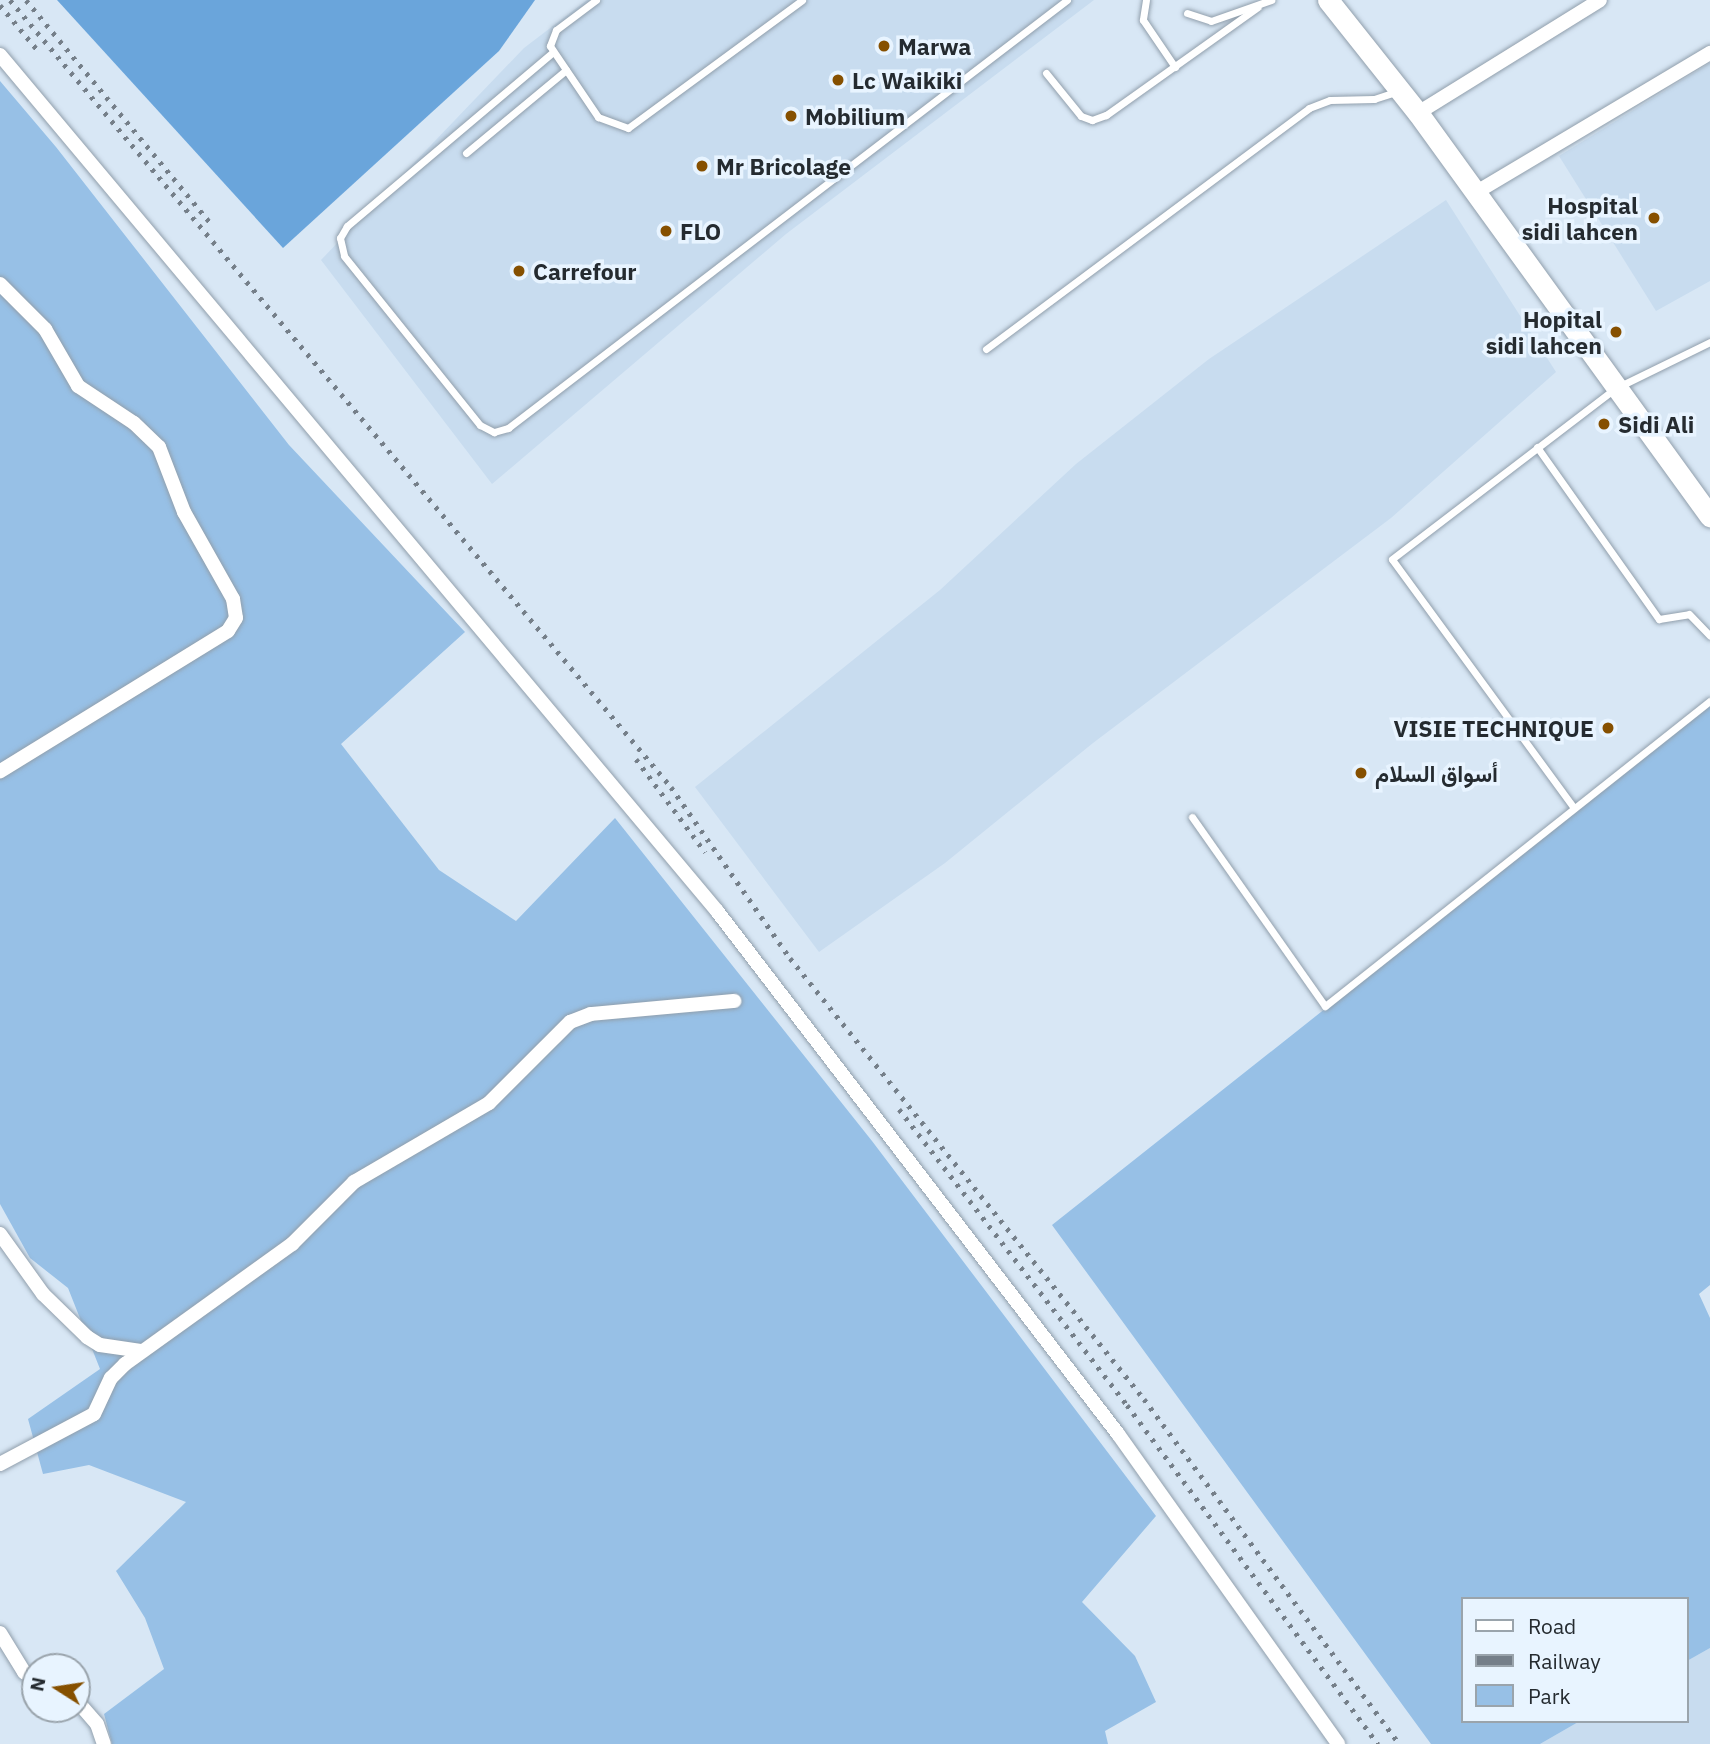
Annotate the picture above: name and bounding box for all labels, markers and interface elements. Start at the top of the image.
place label: Marwa [898,32,971,60]
marker: Marwa [876,38,892,54]
place label: Lc Waikiki [852,66,962,94]
marker: Lc Waikiki [830,72,846,88]
place label: Mobilium [805,102,905,130]
marker: Mobilium [783,108,799,124]
place label: Mr Bricolage [716,152,851,180]
marker: Mr Bricolage [694,158,710,174]
place label: Hospital sidi lahcen [1522,191,1638,245]
marker: Hospital sidi lahcen [1644,208,1664,228]
place label: FLO [680,217,721,245]
marker: FLO [658,223,674,239]
place label: Carrefour [533,257,637,285]
marker: Carrefour [511,263,527,279]
place label: Hopital sidi lahcen [1486,305,1602,359]
marker: Hopital sidi lahcen [1608,324,1624,340]
place label: Sidi Ali [1618,410,1694,438]
marker: Sidi Ali [1596,416,1612,432]
place label: VISIE TECHNIQUE [1393,714,1594,742]
marker: VISIE TECHNIQUE [1600,720,1616,736]
place label: أسواق السلام [1375,759,1498,787]
marker: أسواق السلام [1353,765,1369,781]
legend [1462,1597,1689,1723]
text: Road [1528,1612,1576,1640]
text: Railway [1528,1647,1601,1675]
north arrow [21,1653,91,1723]
text: N [24,1675,51,1693]
text: Park [1528,1682,1571,1710]

